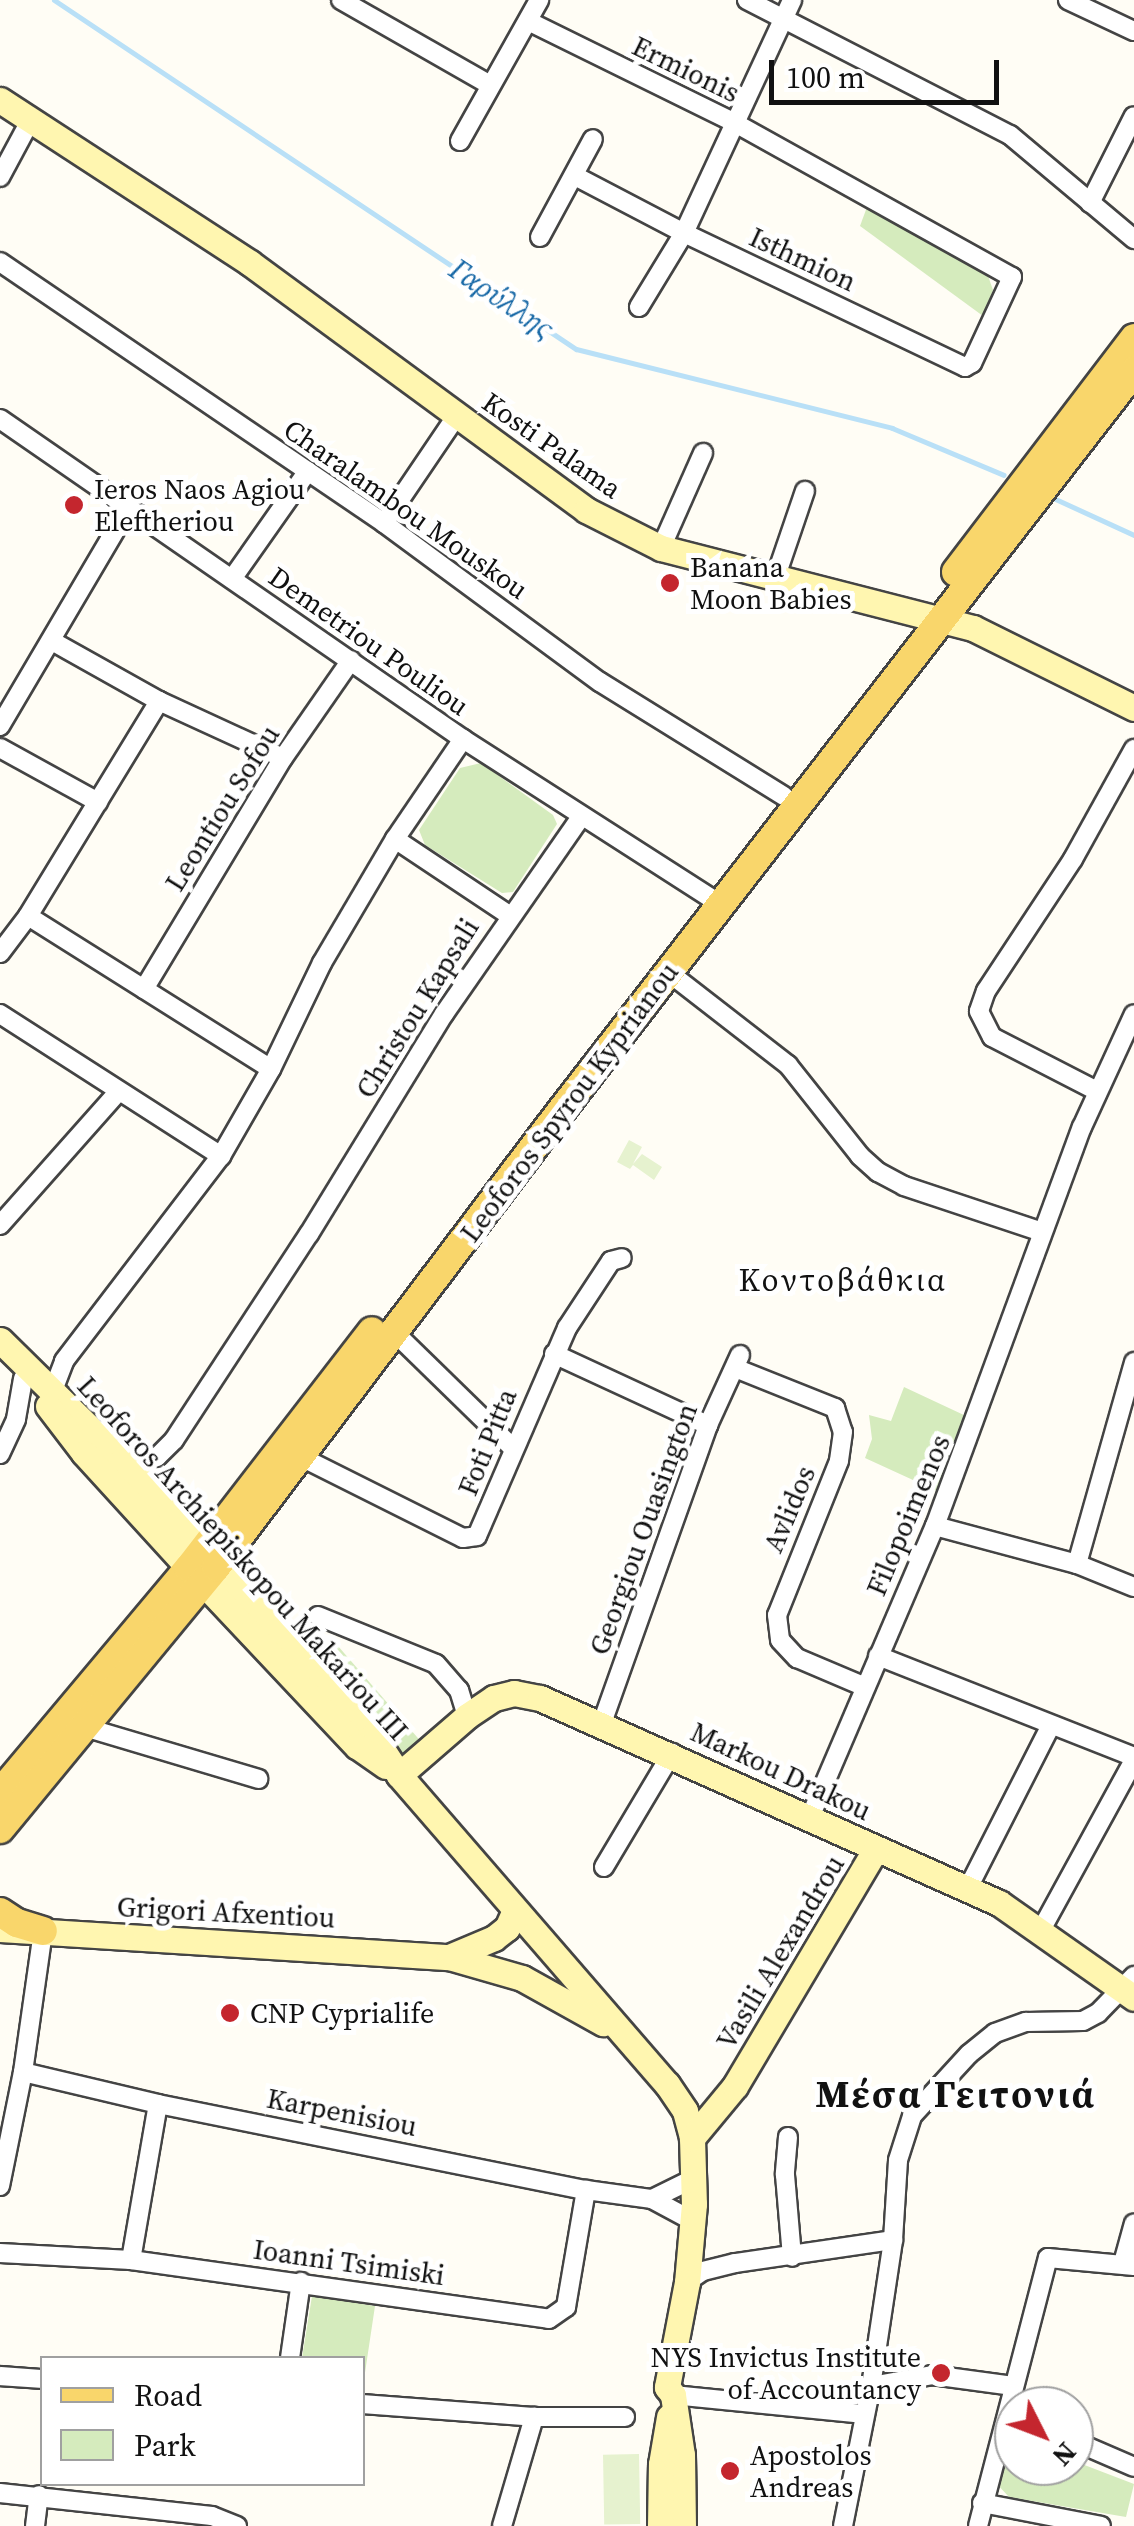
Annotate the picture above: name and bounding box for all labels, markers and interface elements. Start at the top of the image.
street label: Ermionis [627,29,745,109]
scale bar [774,40,1004,102]
text: 100 m [786,57,865,98]
street label: Isthmion [744,220,862,298]
water label: Γαρύλλης [442,251,560,347]
street label: Kosti Palama [476,385,628,505]
street label: Charalambou Mouskou [278,412,534,606]
place label: Ieros Naos Agiou Eleftheriou [94,472,305,538]
marker: Ieros Naos Agiou Eleftheriou [63,494,85,516]
place label: Banana Moon Babies [690,550,852,616]
street label: Demetriou Pouliou [263,559,475,723]
marker: Banana Moon Babies [659,572,681,594]
street label: Leontiou Sofou [158,719,286,897]
street label: Christou Kapsali [348,912,486,1104]
street label: Leoforos Spyrou Kyprianou [453,956,685,1248]
district label: Κοντοβάθκια [739,1261,947,1299]
street label: Leoforos Archiepiskopou Makariou III [71,1369,415,1747]
street label: Foti Pitta [450,1384,524,1500]
street label: Georgiou Ouasington [582,1399,704,1659]
street label: Filopoimenos [859,1429,957,1601]
street label: Avlidos [756,1461,822,1557]
street label: Markou Drakou [686,1715,876,1827]
street label: Vasili Alexandrou [709,1849,851,2055]
street label: Grigori Afxentiou [116,1890,336,1934]
place label: CNP Cyprialife [250,1996,434,2030]
marker: CNP Cyprialife [219,2002,241,2024]
district label: Μέσα Γειτονιά [815,2072,1097,2118]
street label: Karpenisiou [264,2081,420,2143]
street label: Ioanni Tsimiski [251,2232,447,2292]
place label: NYS Invictus Institute of Accountancy [650,2340,921,2406]
legend [40,2356,365,2486]
marker: NYS Invictus Institute of Accountancy [930,2362,952,2384]
text: Road [134,2375,202,2416]
north arrow [994,2386,1094,2486]
text: Park [134,2425,196,2466]
text: N [1044,2434,1086,2475]
place label: Apostolos Andreas [750,2438,872,2504]
marker: Apostolos Andreas [719,2460,741,2482]

